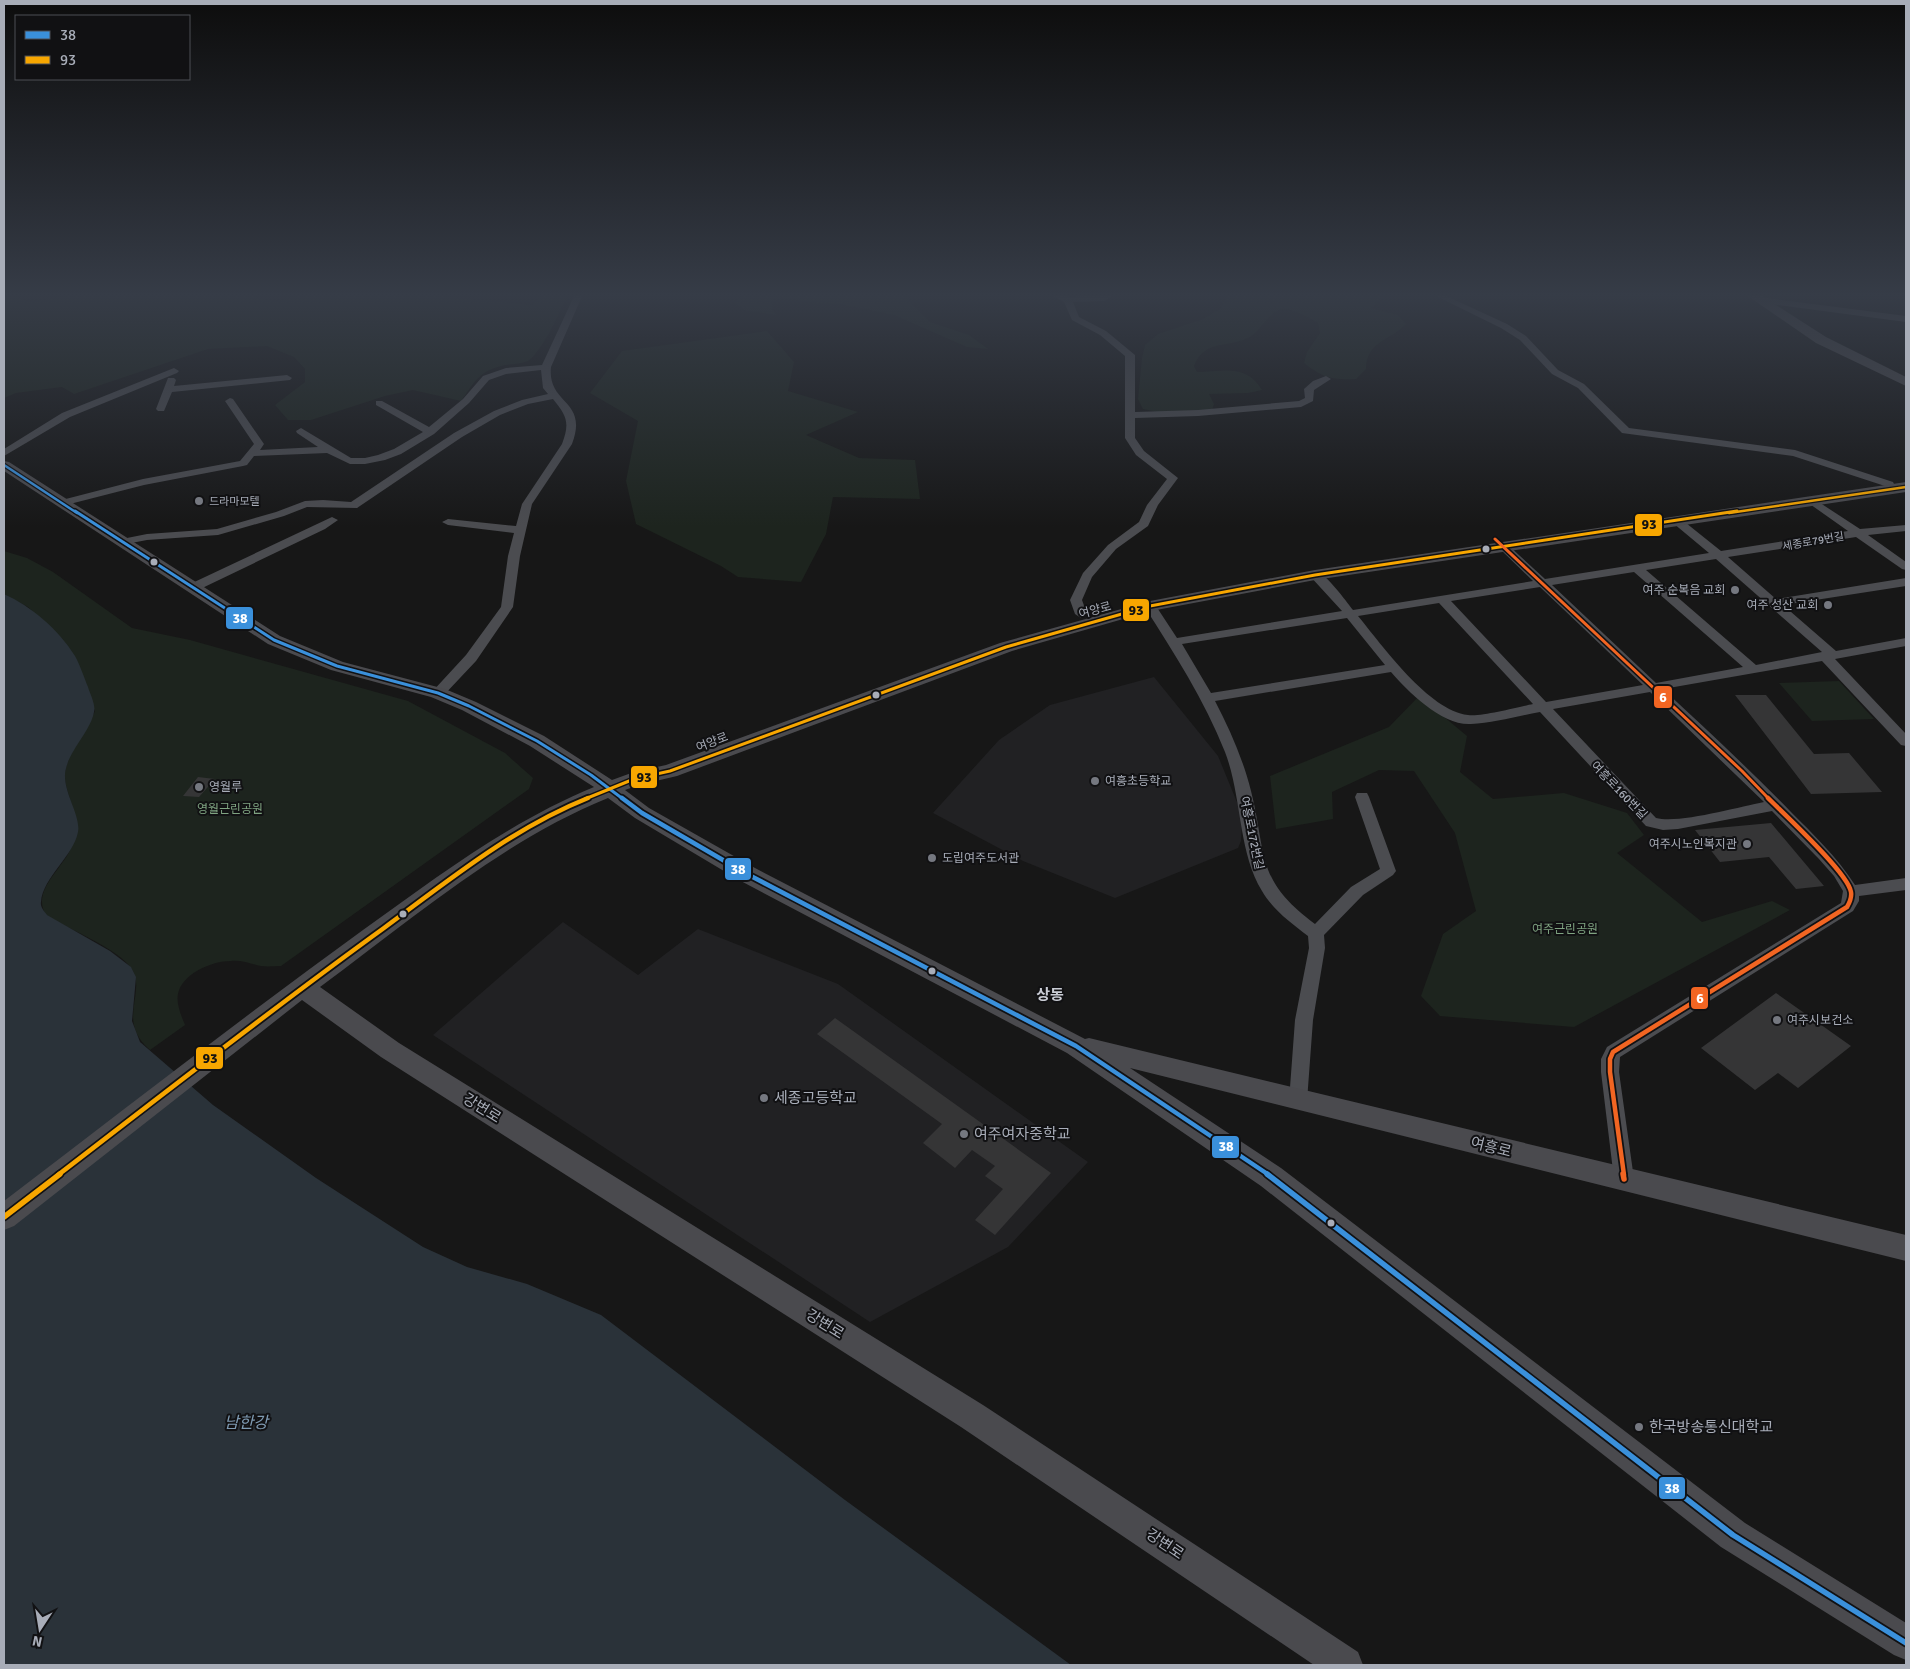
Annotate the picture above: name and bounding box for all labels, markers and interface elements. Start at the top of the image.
legend [15,15,190,80]
text: 38 [60,26,76,44]
text: 93 [60,51,76,69]
marker: 드라마모텔 [193,495,205,507]
place label: 드라마모텔 [209,495,260,508]
line badge: 93 [1634,513,1663,537]
text: 93 [1641,516,1657,533]
street label: 세종로79번길 [1781,530,1845,553]
unlabelled marker [1481,544,1491,554]
unlabelled marker [149,557,159,567]
place label: 여주 순복음 교회 [1642,583,1725,598]
marker: 여주 순복음 교회 [1729,584,1741,596]
line badge: 93 [1122,598,1150,622]
place label: 여주 성산 교회 [1746,598,1818,613]
street label: 여양로 [1077,599,1113,622]
marker: 여주 성산 교회 [1822,599,1834,611]
text: 93 [1128,602,1144,619]
line badge: 38 [225,606,254,630]
text: 38 [232,610,248,627]
line badge: 6 [1653,685,1673,709]
text: 6 [1659,689,1667,706]
unlabelled marker [871,690,881,700]
street label: 여양로 [694,730,730,755]
street label: 여흥로160번길 [1587,758,1650,822]
line badge: 93 [630,765,658,789]
text: 93 [636,769,652,786]
place label: 여흥초등학교 [1105,774,1171,789]
marker: 여흥초등학교 [1089,775,1101,787]
place label: 영월루 [209,780,242,795]
marker: 영월루 [193,781,205,793]
street label: 여흥로172번길 [1236,795,1267,871]
park label: 영월근린공원 [197,802,263,817]
place label: 여주시노인복지관 [1649,837,1737,852]
marker: 여주시노인복지관 [1741,838,1753,850]
place label: 도립여주도서관 [942,851,1019,866]
marker: 도립여주도서관 [926,852,938,864]
line badge: 38 [724,857,752,881]
text: 38 [730,861,746,878]
unlabelled marker [398,909,408,919]
park label: 여주근린공원 [1532,922,1598,937]
unlabelled marker [927,966,937,976]
district label: 상동 [1036,986,1064,1004]
line badge: 6 [1690,986,1709,1010]
text: 6 [1696,990,1704,1007]
place label: 여주시보건소 [1787,1013,1853,1028]
marker: 여주시보건소 [1771,1014,1783,1026]
line badge: 93 [195,1046,224,1070]
text: 93 [202,1050,218,1067]
street label: 강변로 [460,1089,504,1127]
place label: 세종고등학교 [774,1089,857,1107]
marker: 세종고등학교 [758,1092,770,1104]
place label: 여주여자중학교 [974,1125,1071,1143]
marker: 여주여자중학교 [958,1128,970,1140]
street label: 여흥로 [1469,1133,1513,1161]
line badge: 38 [1211,1135,1240,1159]
text: 38 [1218,1138,1234,1155]
unlabelled marker [1326,1218,1336,1228]
street label: 강변로 [803,1305,847,1343]
water label: 남한강 [224,1413,270,1433]
place label: 한국방송통신대학교 [1649,1418,1773,1436]
marker: 한국방송통신대학교 [1633,1421,1645,1433]
line badge: 38 [1658,1476,1686,1500]
text: 38 [1664,1480,1680,1497]
street label: 강변로 [1143,1525,1187,1563]
north arrow [15,1604,65,1654]
text: N [31,1632,44,1651]

